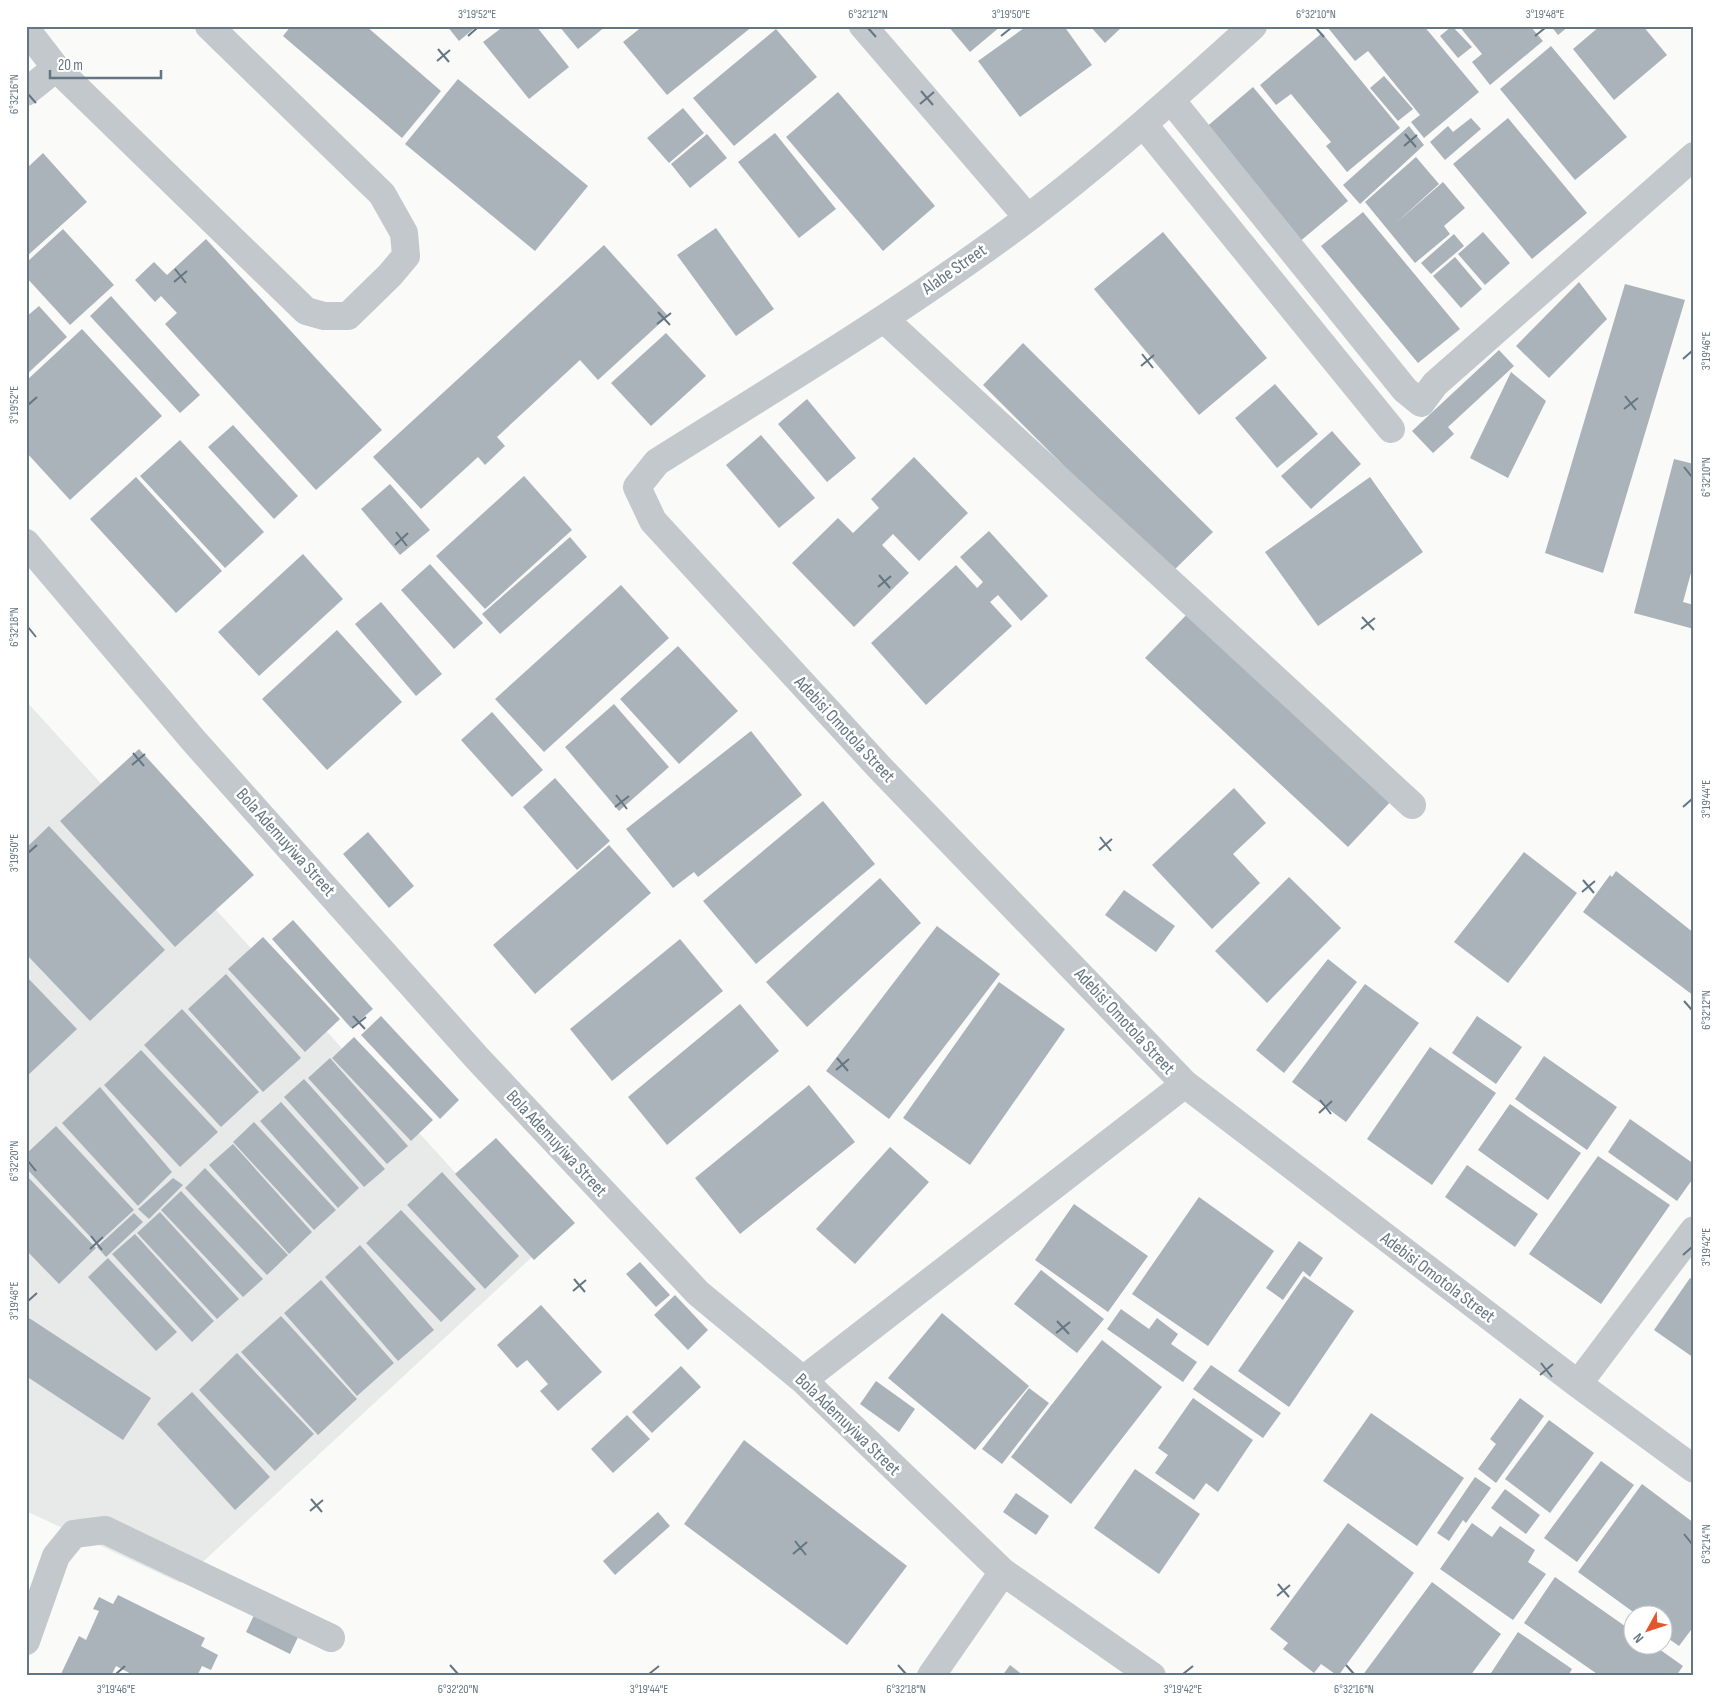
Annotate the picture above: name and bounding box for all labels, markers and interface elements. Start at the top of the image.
text: 3°19'52"E [458,7,496,22]
text: 6°32'12"N [848,7,888,22]
text: 3°19'50"E [992,7,1030,22]
text: 6°32'10"N [1296,7,1336,22]
text: 3°19'48"E [1526,7,1564,22]
scale bar [50,48,161,80]
text: 20 m [58,56,83,75]
text: 6°32'16"N [7,74,22,114]
street label: Alabe Street [917,239,991,300]
text: 3°19'46"E [1699,332,1714,370]
text: 3°19'52"E [7,386,22,424]
text: 6°32'10"N [1699,457,1714,497]
text: 6°32'18"N [7,607,22,647]
street label: Adebisi Omotola Street [789,671,900,787]
text: 3°19'44"E [1699,780,1714,818]
street label: Bola Ademuyiwa Street [232,784,340,901]
text: 3°19'50"E [7,834,22,872]
street label: Adebisi Omotola Street [1069,963,1180,1079]
text: 6°32'12"N [1699,990,1714,1030]
street label: Bola Ademuyiwa Street [502,1086,612,1201]
text: 6°32'20"N [7,1141,22,1181]
street label: Adebisi Omotola Street [1376,1227,1499,1327]
text: 3°19'42"E [1699,1228,1714,1266]
text: 3°19'48"E [7,1282,22,1320]
street label: Bola Ademuyiwa Street [791,1369,905,1480]
text: 6°32'14"N [1699,1524,1714,1564]
north arrow [1622,1604,1672,1654]
text: N [1630,1630,1647,1646]
text: 3°19'46"E [97,1682,135,1697]
text: 6°32'20"N [438,1682,478,1697]
text: 3°19'44"E [630,1682,668,1697]
text: 6°32'18"N [886,1682,926,1697]
text: 3°19'42"E [1164,1682,1202,1697]
text: 6°32'16"N [1334,1682,1374,1697]

